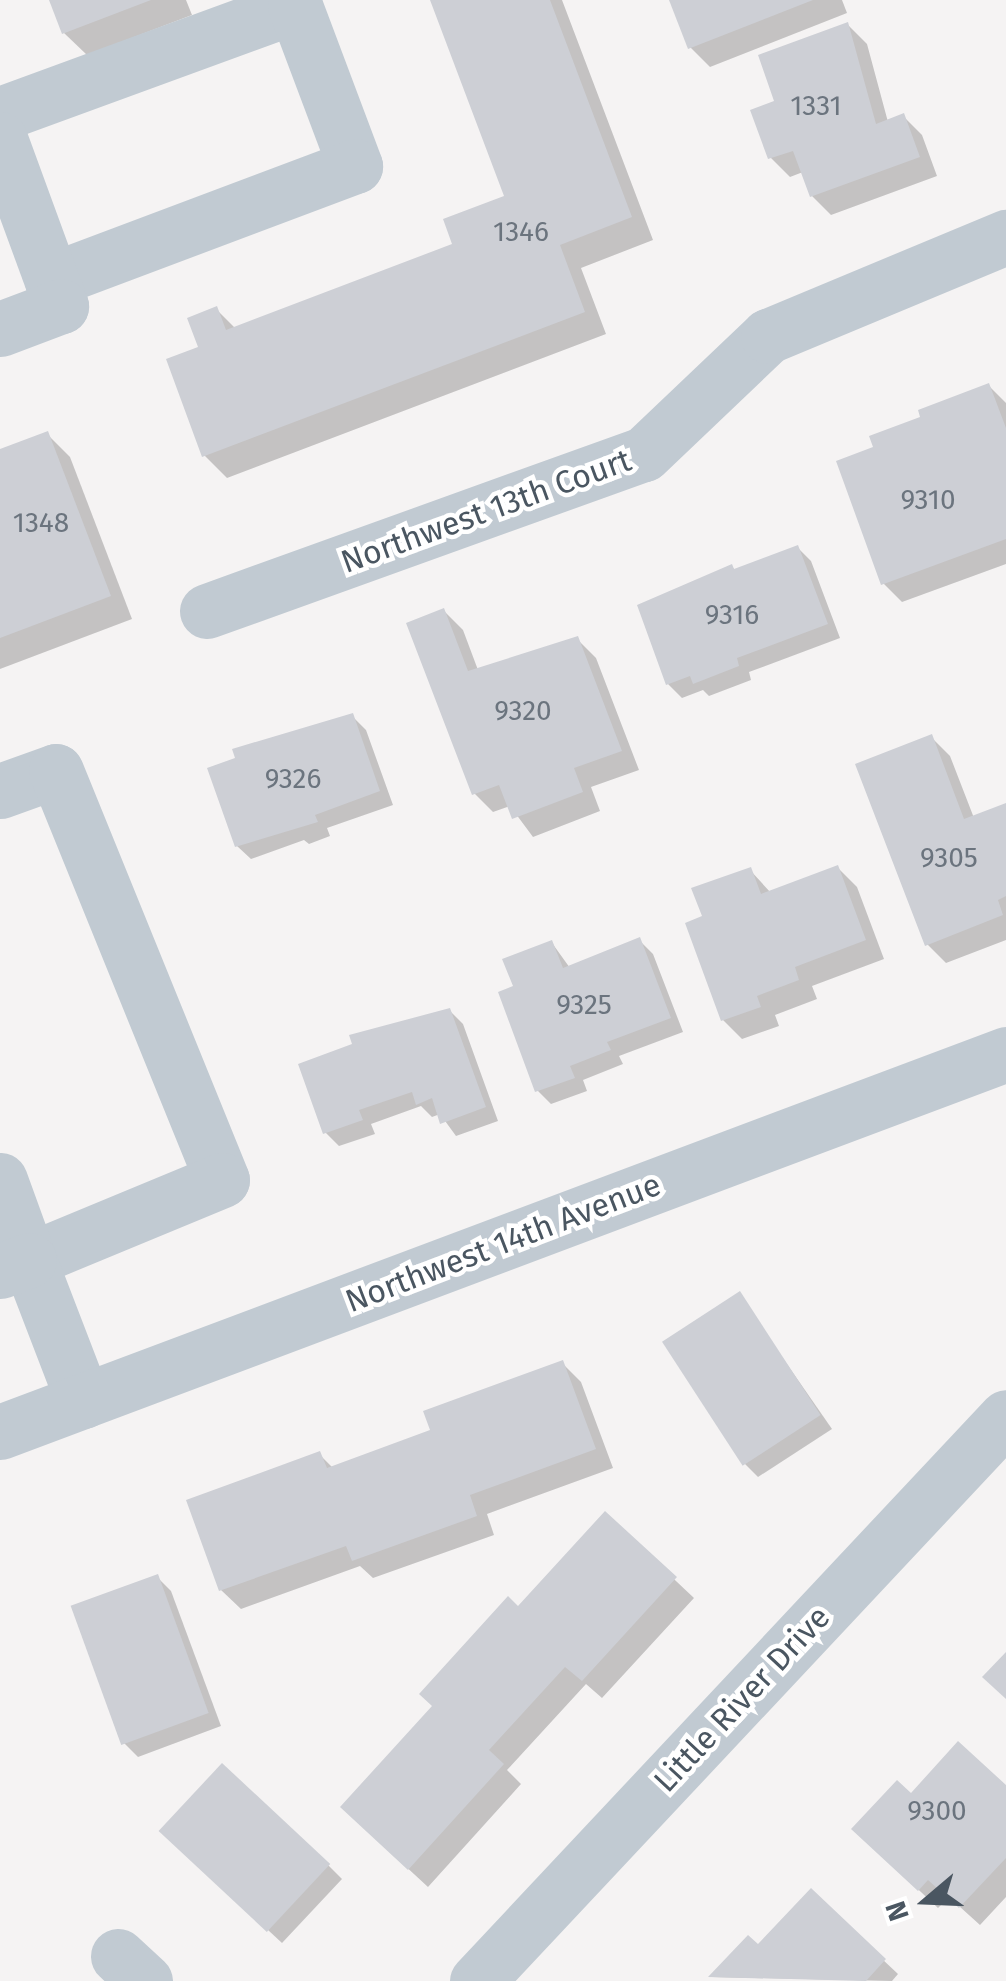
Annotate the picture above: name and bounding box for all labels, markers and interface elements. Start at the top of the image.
house number: 1331 [790,89,842,123]
house number: 1346 [493,215,549,249]
street label: Northwest 13th Court [336,441,636,581]
house number: 9310 [900,483,956,517]
house number: 1348 [13,506,69,540]
house number: 9316 [705,598,759,632]
house number: 9320 [494,694,552,728]
house number: 9326 [265,762,321,796]
house number: 9305 [920,841,978,875]
house number: 9325 [556,988,612,1022]
street label: Northwest 14th Avenue [340,1165,666,1321]
street label: Little River Drive [646,1598,838,1800]
house number: 9300 [907,1794,967,1828]
north arrow [876,1851,976,1951]
text: N [879,1897,916,1925]

